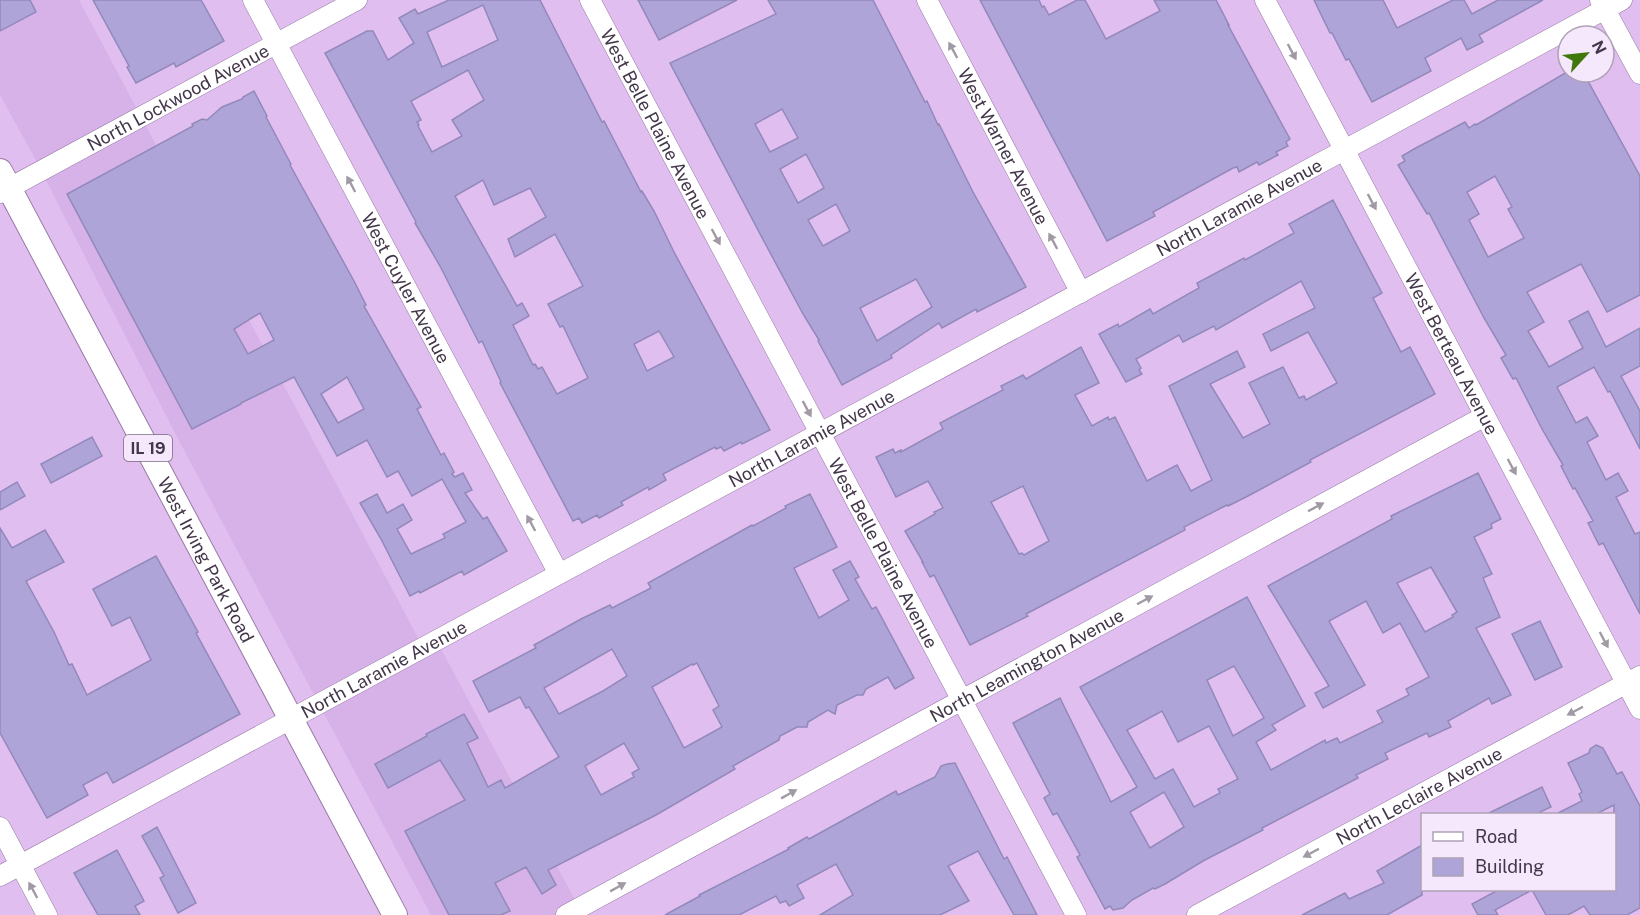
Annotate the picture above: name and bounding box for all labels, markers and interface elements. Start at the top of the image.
north arrow [1556,24,1616,84]
street label: West Belle Plaine Avenue [597,25,715,222]
text: N [1588,38,1610,57]
street label: North Lockwood Avenue [83,39,272,155]
one-way arrow [948,41,958,58]
one-way arrow [1287,43,1297,60]
street label: West Warner Avenue [954,64,1053,228]
street label: North Laramie Avenue [1152,154,1325,260]
one-way arrow [346,175,356,192]
one-way arrow [1367,194,1377,211]
street label: West Cuyler Avenue [358,209,455,367]
one-way arrow [711,229,721,246]
one-way arrow [1048,232,1058,249]
street label: West Berteau Avenue [1401,269,1503,438]
street label: North Laramie Avenue [725,385,898,491]
one-way arrow [802,401,812,418]
road number: IL 19 [124,435,172,461]
street label: West Belle Plaine Avenue [825,454,943,651]
one-way arrow [1507,459,1517,476]
street label: West Irving Park Road [154,473,259,646]
one-way arrow [1308,502,1325,512]
one-way arrow [527,514,536,531]
one-way arrow [1136,595,1153,605]
street label: North Leamington Avenue [926,604,1127,726]
street label: North Laramie Avenue [297,616,470,722]
one-way arrow [1599,631,1609,648]
one-way arrow [1566,706,1583,716]
street label: North Leclaire Avenue [1332,742,1505,849]
one-way arrow [781,789,798,799]
legend [1421,813,1616,891]
text: Road [1475,826,1518,847]
one-way arrow [1302,848,1319,858]
text: Building [1475,856,1544,877]
one-way arrow [28,881,38,898]
one-way arrow [609,882,626,892]

